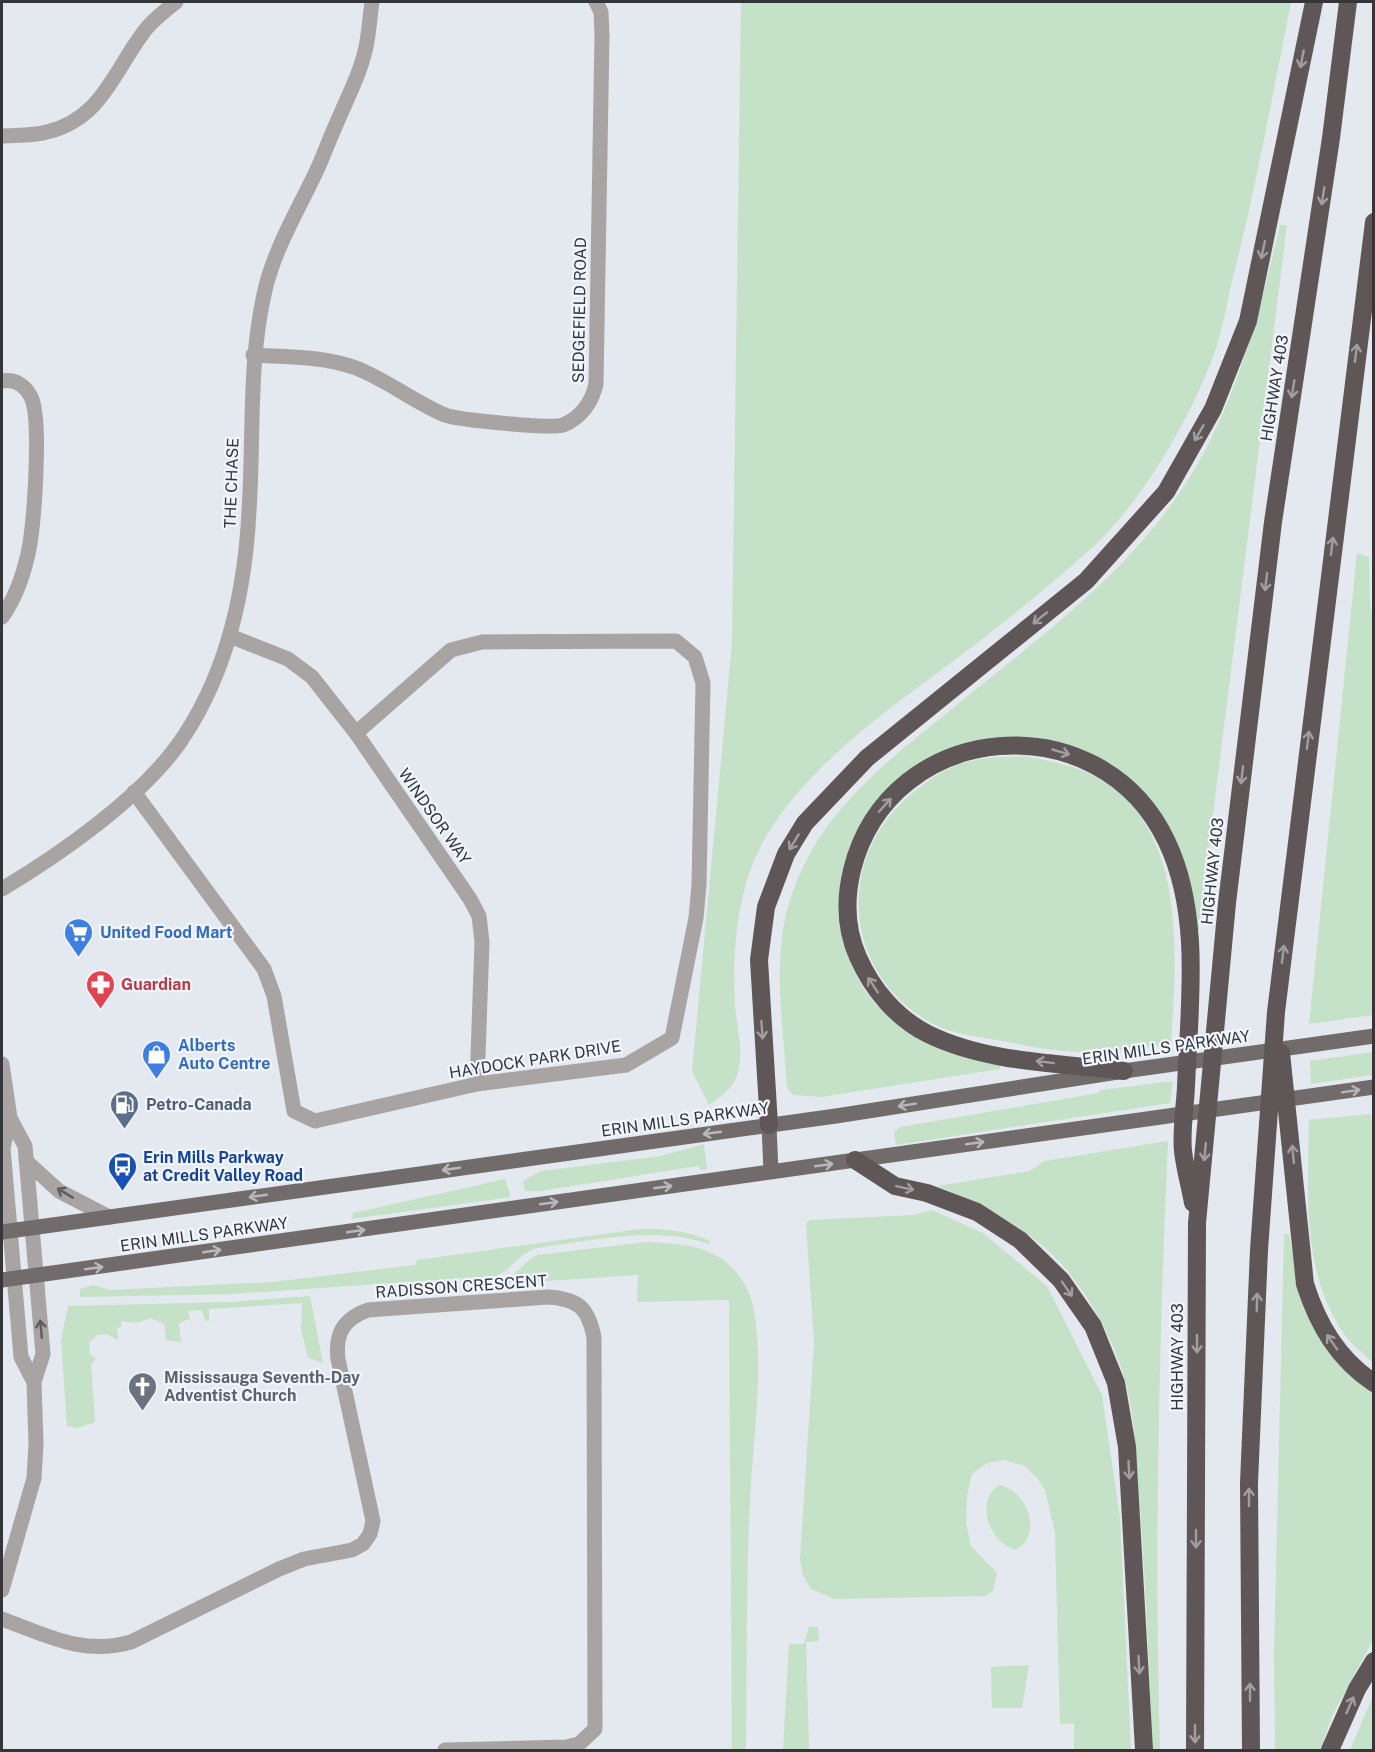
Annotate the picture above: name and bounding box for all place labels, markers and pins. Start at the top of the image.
supermarket icon: United Food Mart [63,916,95,958]
place label: United Food Mart [100,923,233,942]
pharmacy icon: Guardian [84,968,116,1010]
place label: Guardian [121,975,191,994]
place label: Alberts Auto Centre [178,1036,271,1073]
shop icon: Alberts Auto Centre [141,1038,173,1080]
fuel station icon: Petro-Canada [109,1088,141,1130]
place label: Petro-Canada [146,1095,252,1114]
place label: Erin Mills Parkway at Credit Valley Road [143,1148,303,1185]
bus stop icon: Erin Mills Parkway at Credit Valley Road [106,1150,138,1192]
place label: Mississauga Seventh-Day Adventist Church [164,1368,360,1405]
church icon: Mississauga Seventh-Day Adventist Church [127,1370,159,1412]

